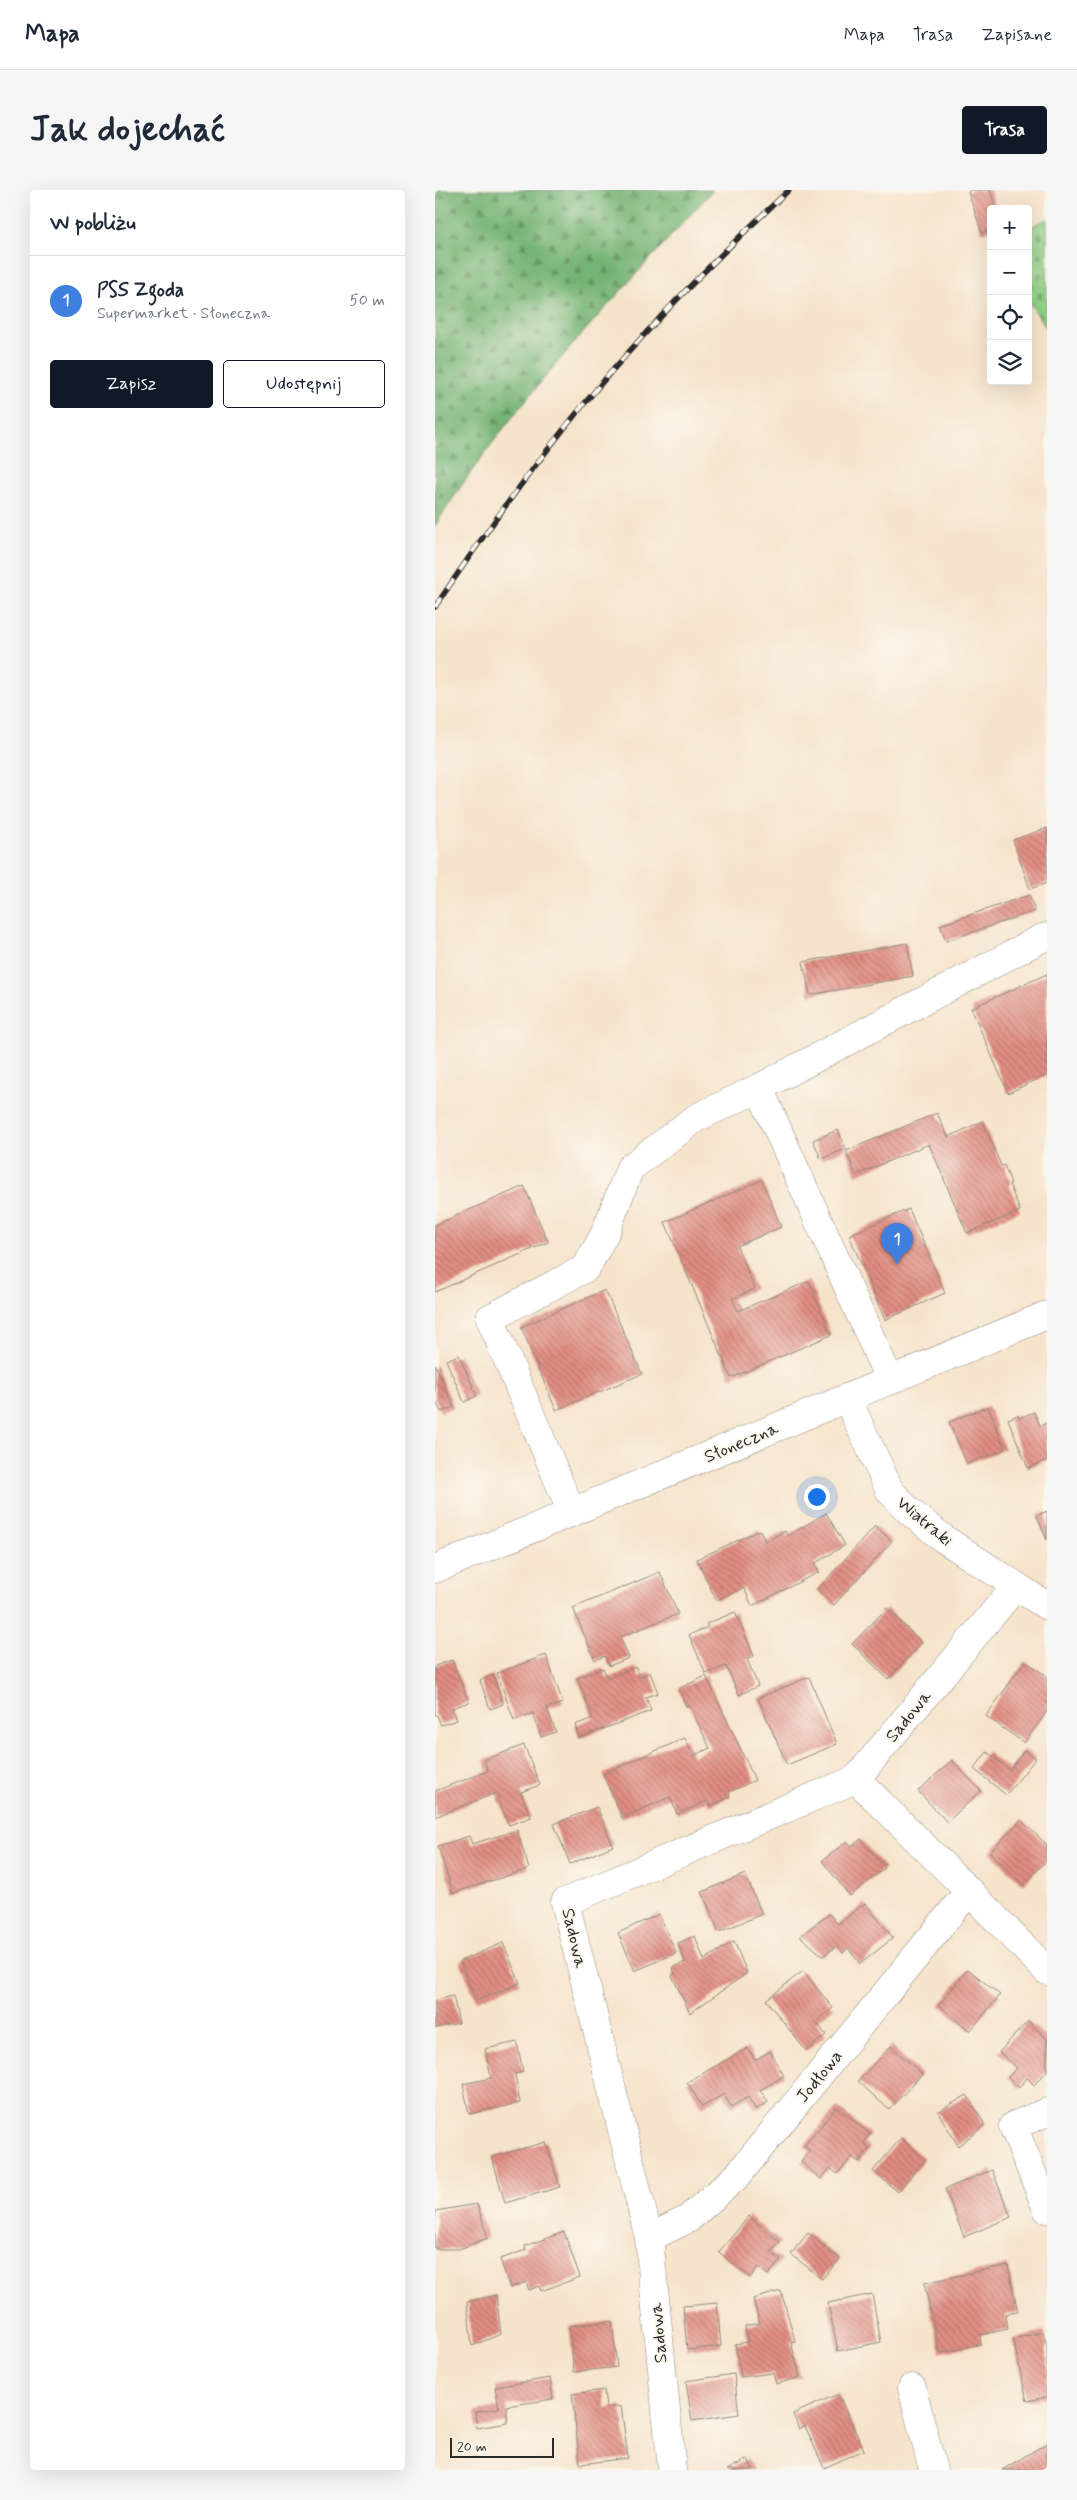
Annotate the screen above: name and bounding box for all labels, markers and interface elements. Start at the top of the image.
text: Mapa [25,19,80,50]
text: Mapa [844,23,885,47]
text: Trasa [913,23,953,47]
text: Zapisane [981,23,1052,47]
button: Trasa [962,106,1047,154]
text: Jak dojechać [30,107,225,153]
map controls [987,205,1032,385]
button: + [987,205,1032,250]
text: W pobliżu [50,209,136,237]
button: − [987,250,1032,295]
text: PSS Zgoda [97,278,184,303]
text: 1 [62,290,70,311]
text: 50 m [349,290,385,311]
button: locate [987,295,1032,340]
text: Supermarket · Słoneczna [97,303,270,324]
button: layers [987,340,1032,385]
button: Zapisz [50,360,213,408]
button: Udostępnij [223,360,385,408]
pin: 1 [881,1223,913,1264]
street label: Słoneczna [701,1417,782,1469]
your location [804,1484,830,1510]
street label: Wiatraki [891,1491,958,1552]
street label: Sadowa [880,1685,937,1748]
street label: Sadowa [556,1906,593,1971]
street label: Jodłowa [791,2045,848,2108]
street label: Sadowa [644,2301,674,2364]
scale bar [450,2435,554,2458]
text: 20 m [457,2438,487,2456]

